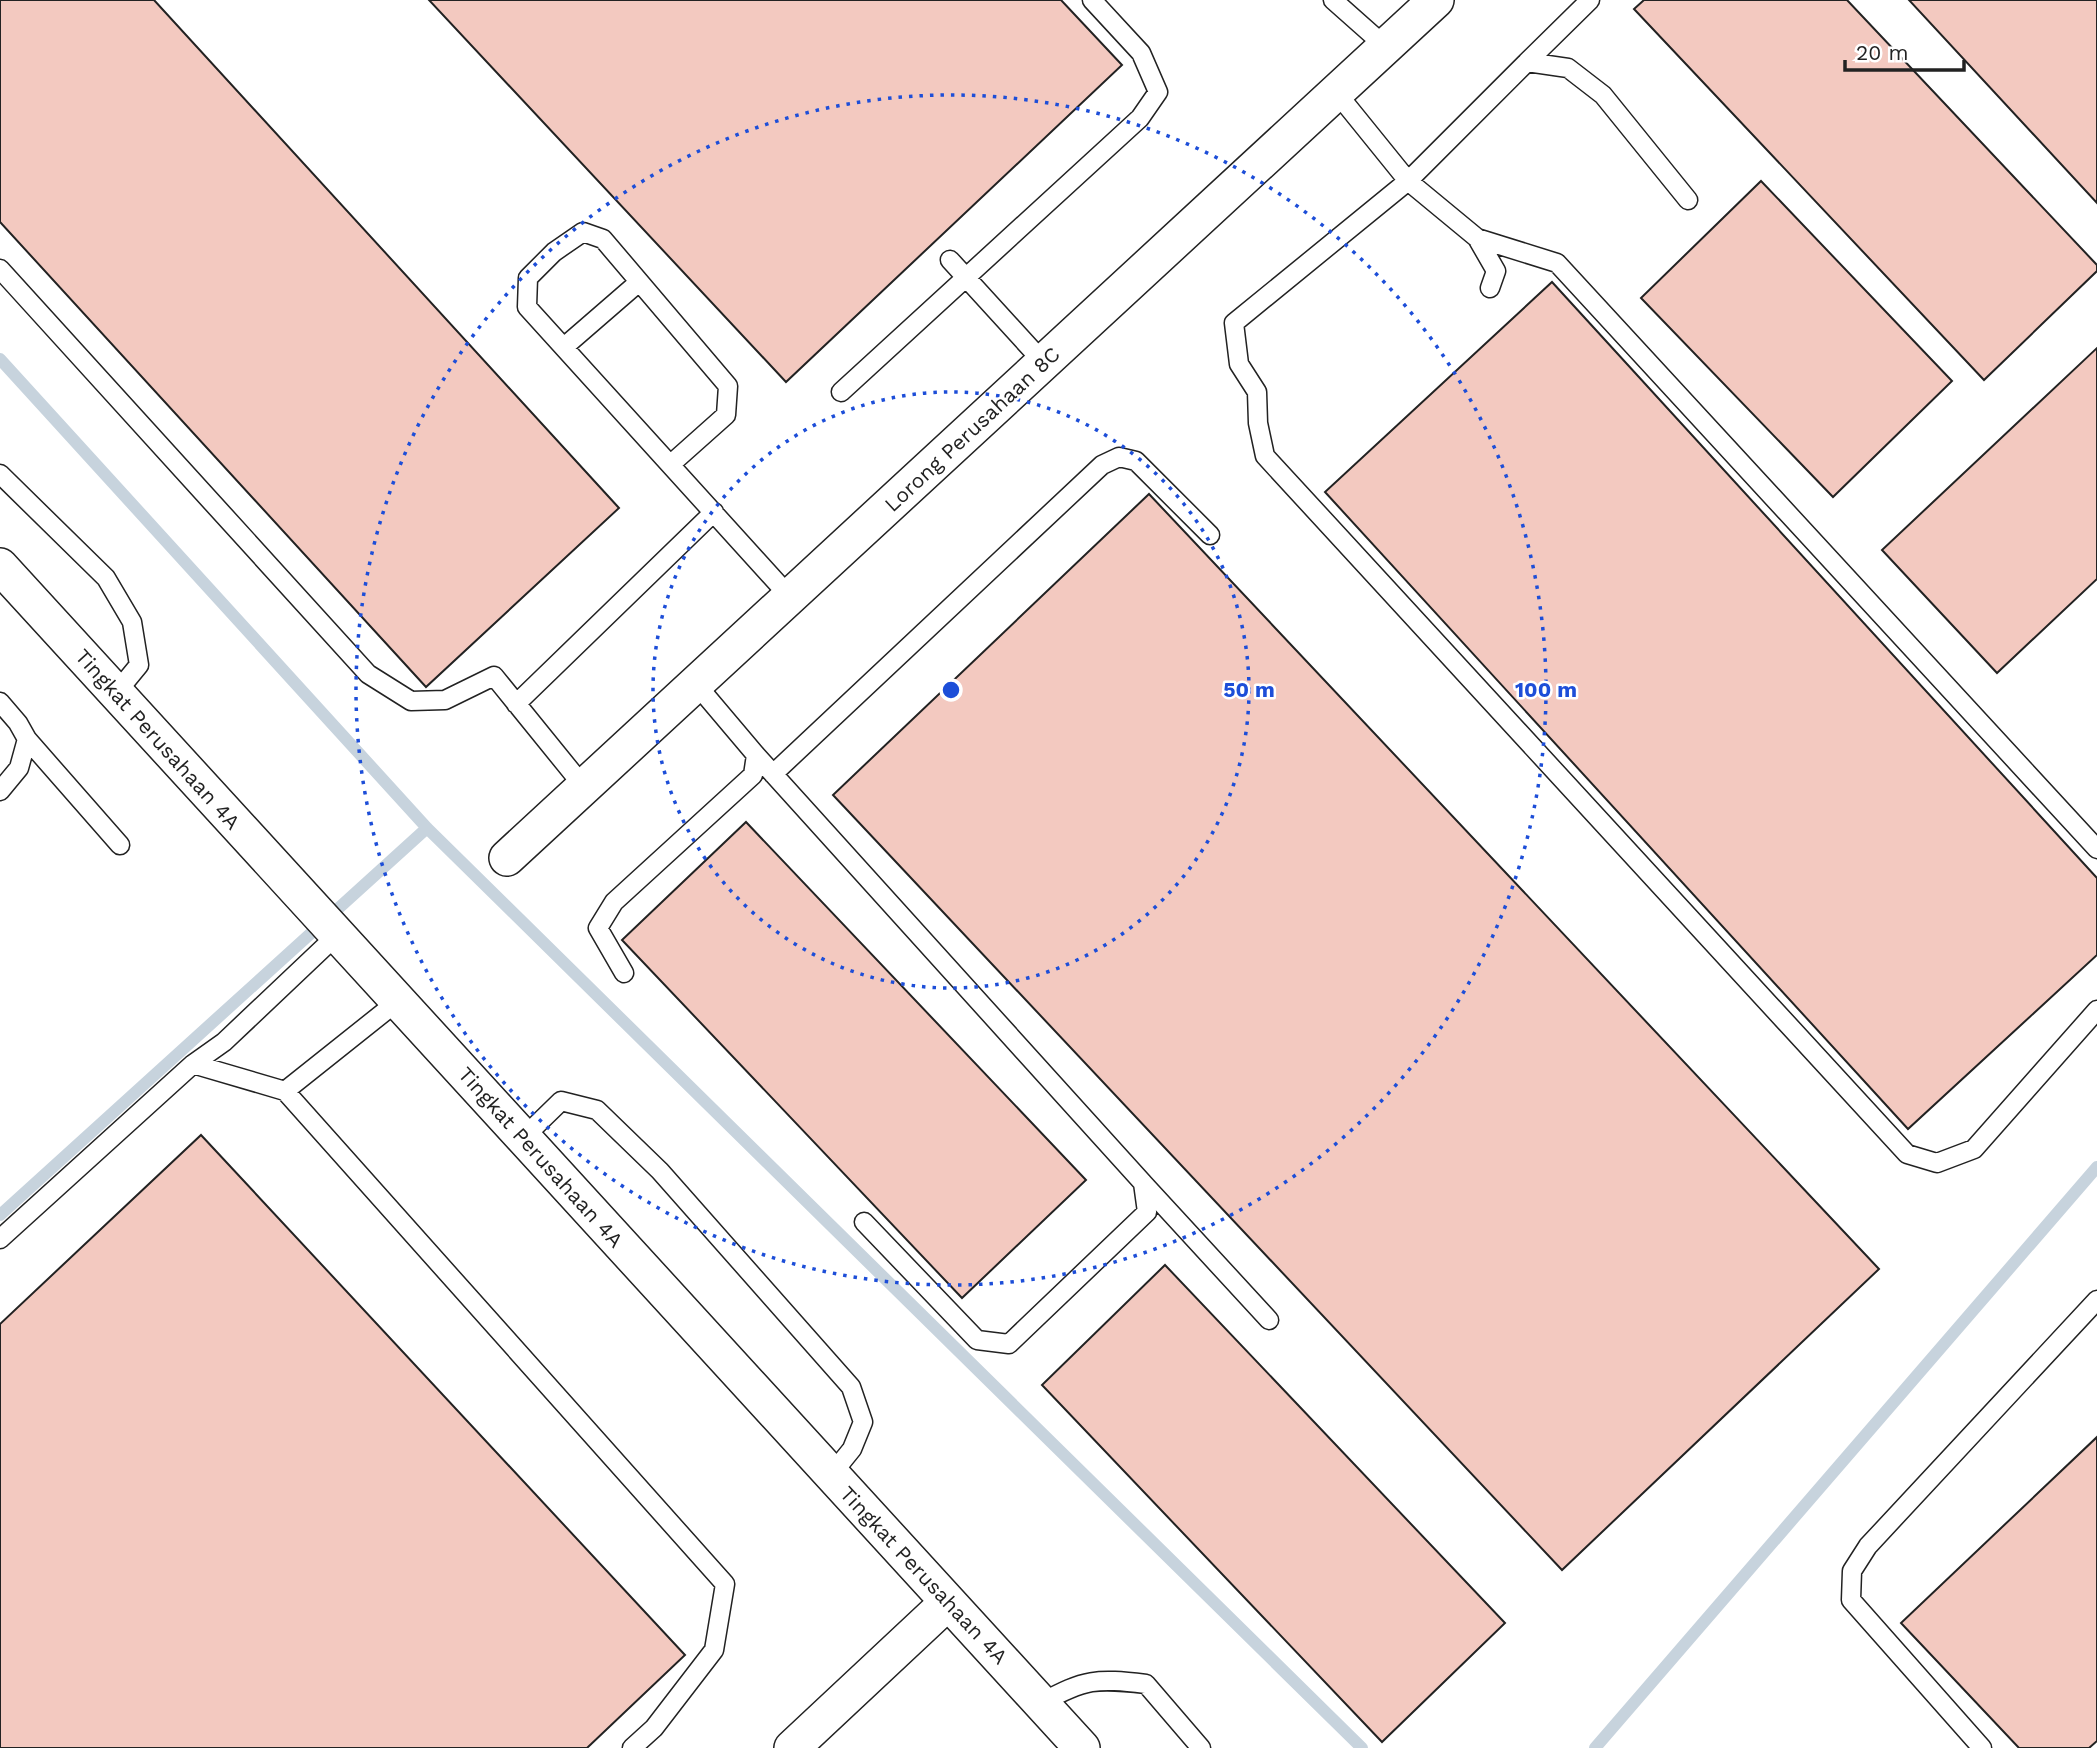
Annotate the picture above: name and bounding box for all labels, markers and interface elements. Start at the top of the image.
scale bar [1845,28,1964,72]
text: 20 m [1856,40,1908,65]
street label: Lorong Perusahaan 8C [879,341,1065,517]
street label: Tingkat Perusahaan 4A [70,644,246,834]
text: 50 m [1223,677,1275,702]
text: 100 m [1515,677,1577,702]
centre of rings [939,678,963,702]
street label: Tingkat Perusahaan 4A [453,1062,629,1252]
street label: Tingkat Perusahaan 4A [835,1481,1013,1669]

